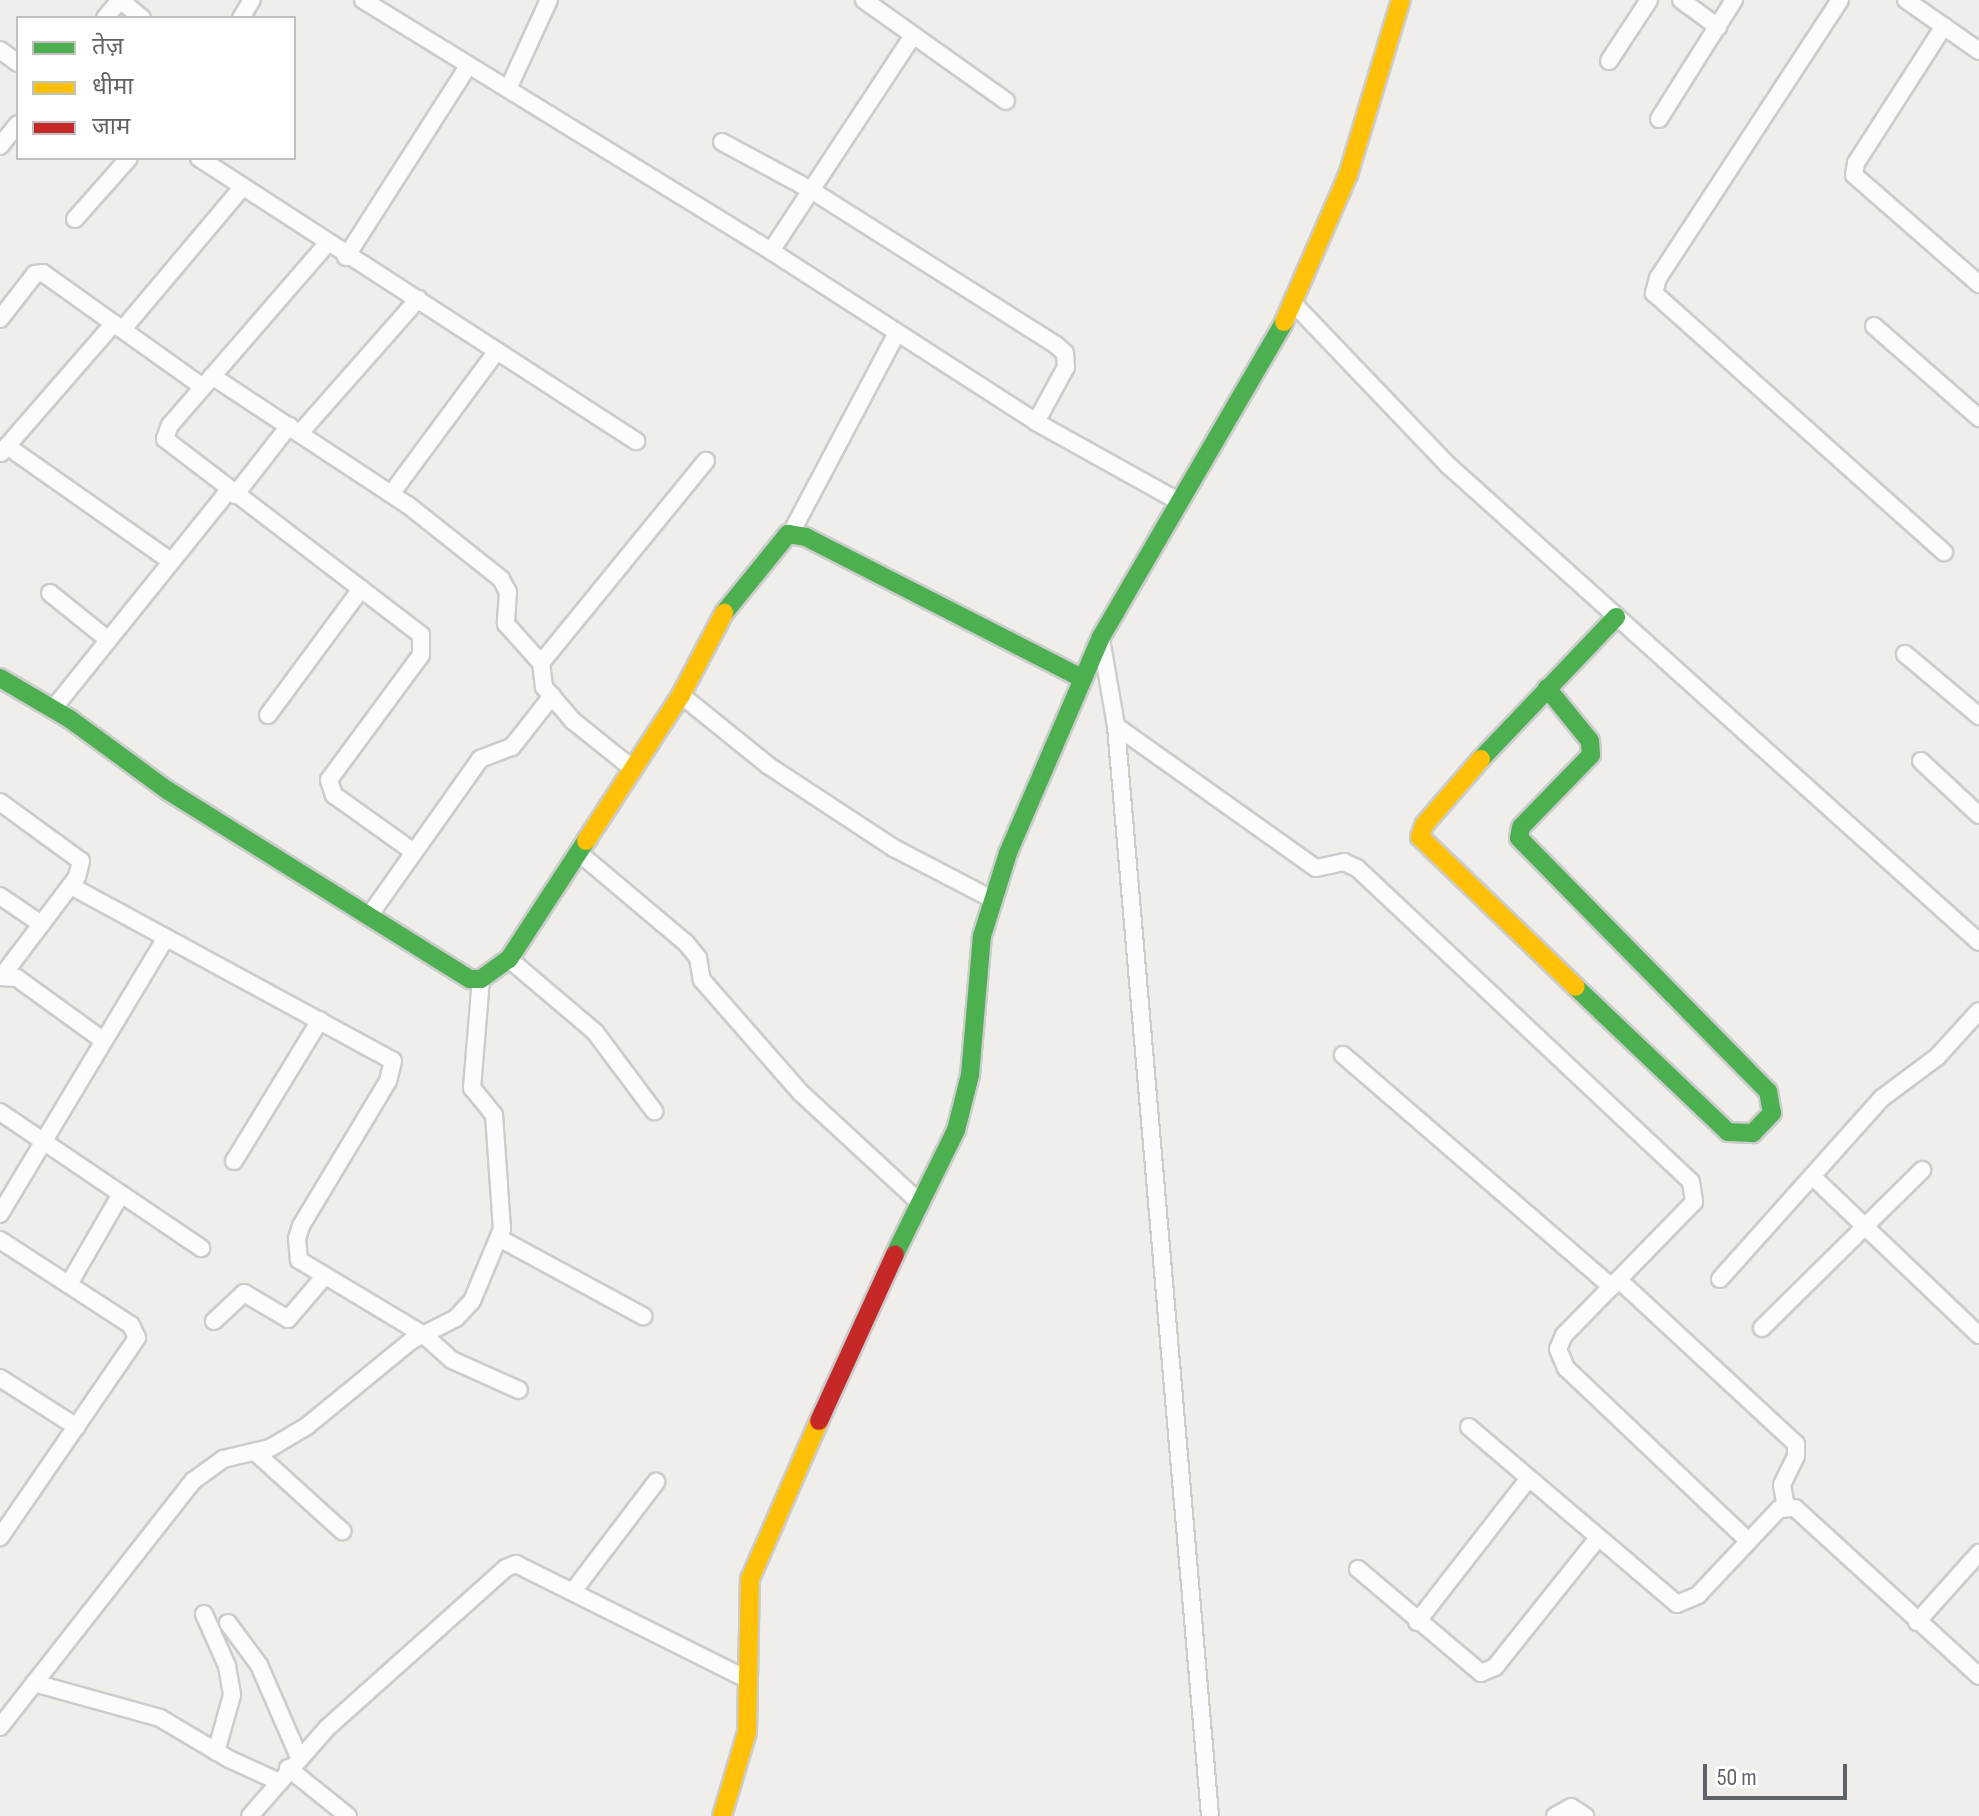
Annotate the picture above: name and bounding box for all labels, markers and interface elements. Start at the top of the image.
legend [16,16,296,160]
text: तेज़ [92,32,124,61]
text: धीमा [92,72,134,101]
text: जाम [92,112,130,141]
scale bar [1707,1748,1851,1798]
text: 50 m [1717,1763,1757,1792]

